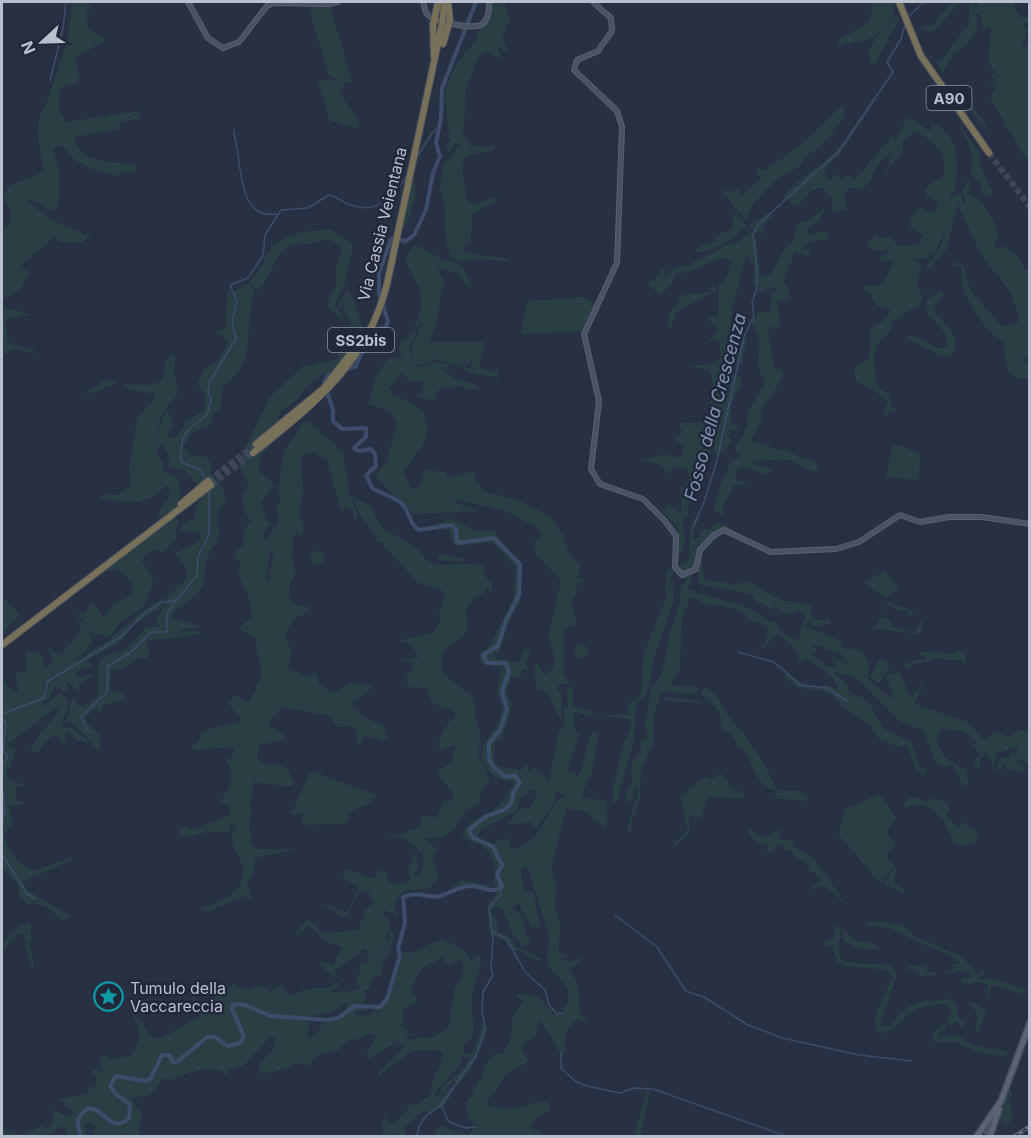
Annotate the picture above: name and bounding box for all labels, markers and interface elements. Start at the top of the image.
north arrow [12,12,72,72]
text: N [17,38,40,57]
road number: A90 [926,86,972,110]
street label: Via Cassia Veientana [353,145,411,303]
water label: Fosso della Crescenza [680,311,750,503]
road number: SS2bis [328,328,394,352]
place label: Tumulo della Vaccareccia [130,978,226,1016]
place icon: Tumulo della Vaccareccia [93,981,125,1013]

